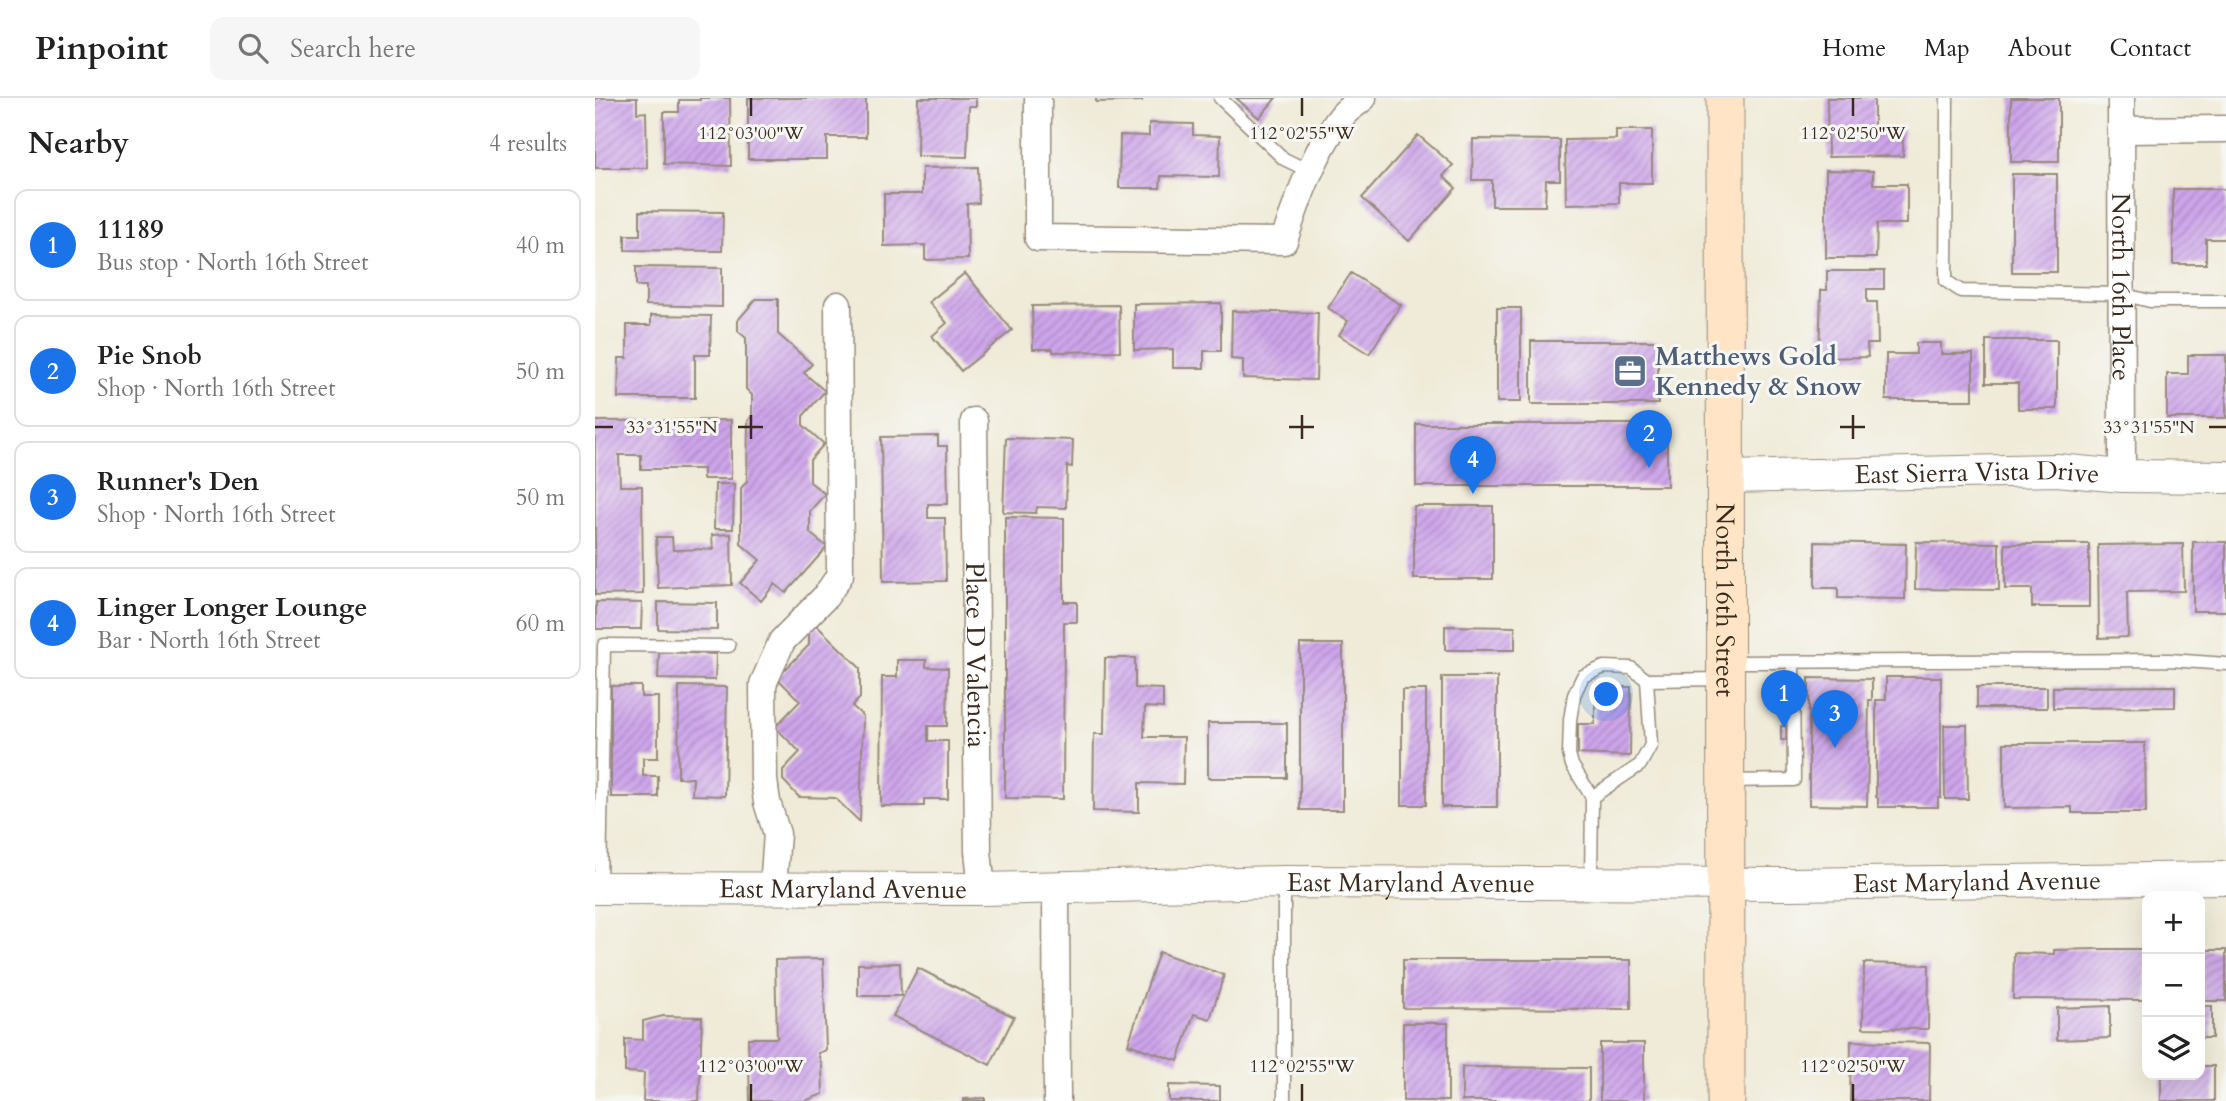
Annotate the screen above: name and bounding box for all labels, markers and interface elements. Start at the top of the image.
search box [210,17,700,80]
text: Pinpoint [35,26,168,71]
icon: search [234,29,272,67]
text: Search here [290,31,416,66]
text: Home [1822,32,1886,65]
text: Map [1924,32,1970,65]
text: About [2008,32,2072,65]
text: Contact [2110,32,2191,65]
text: 112°03'00"W [698,121,804,146]
text: 112°02'55"W [1249,121,1355,146]
text: 112°02'50"W [1800,121,1906,146]
text: Nearby [28,123,129,164]
text: 4 results [489,128,567,159]
street label: North 16th Place [2104,193,2139,381]
text: 11189 [97,212,164,247]
text: 1 [47,230,59,261]
text: 40 m [516,230,565,261]
text: Bus stop · North 16th Street [97,247,368,278]
text: Pie Snob [97,338,202,373]
place label: Matthews Gold Kennedy & Snow [1655,339,1862,404]
office icon: Matthews Gold Kennedy & Snow [1611,352,1649,390]
text: 2 [47,356,59,387]
text: 50 m [516,356,565,387]
text: Shop · North 16th Street [97,373,335,404]
pin: 2 [1626,410,1672,468]
text: 33°31'55"N [626,415,718,440]
text: 33°31'55"N [2103,415,2195,440]
pin: 4 [1450,436,1496,494]
street label: East Sierra Vista Drive [1854,452,2101,492]
text: Runner's Den [97,464,259,499]
text: 3 [47,482,59,513]
text: 50 m [516,482,565,513]
text: Shop · North 16th Street [97,499,335,530]
street label: North 16th Street [1708,503,1743,697]
street label: Place D Valencia [958,562,995,748]
text: Linger Longer Lounge [97,590,367,625]
text: 4 [47,608,59,639]
text: 60 m [516,608,565,639]
text: Bar · North 16th Street [97,625,321,656]
pin: 1 [1761,670,1807,728]
your location [1589,677,1623,711]
pin: 3 [1812,690,1858,748]
street label: East Maryland Avenue [1853,862,2101,901]
street label: East Maryland Avenue [1287,865,1535,900]
street label: East Maryland Avenue [719,871,967,906]
map controls [2142,891,2205,1080]
button: + [2142,891,2205,954]
button: − [2142,954,2205,1017]
button: layers [2142,1017,2205,1080]
text: 112°03'00"W [698,1054,804,1079]
text: 112°02'55"W [1249,1054,1355,1079]
text: 112°02'50"W [1800,1054,1906,1079]

